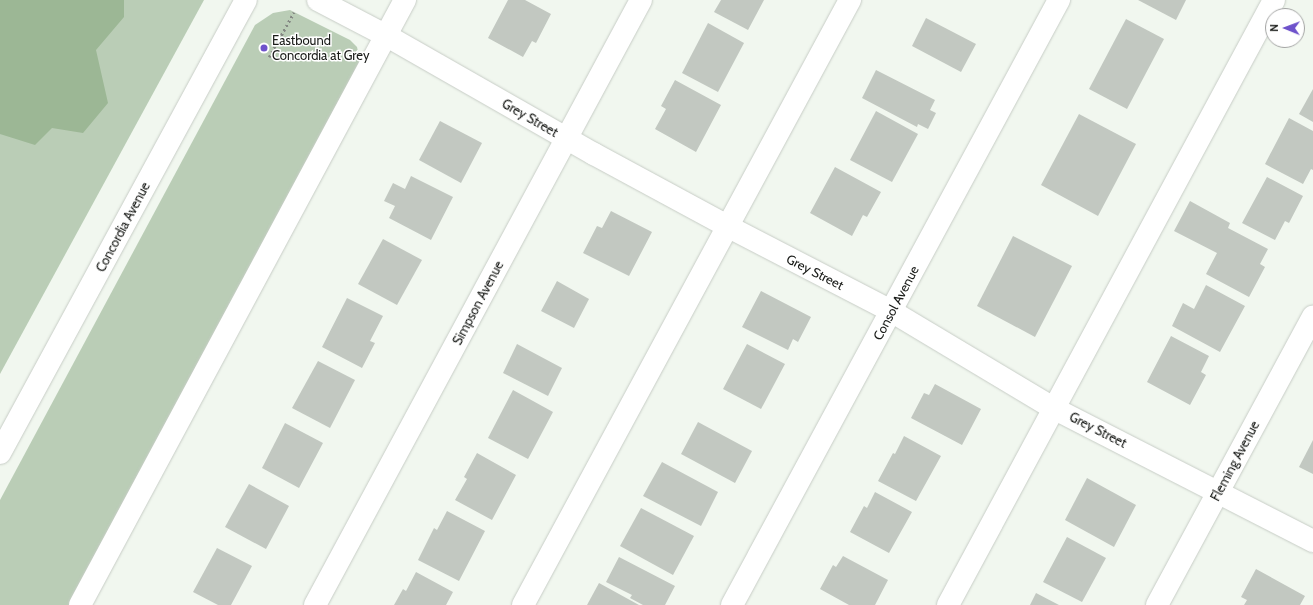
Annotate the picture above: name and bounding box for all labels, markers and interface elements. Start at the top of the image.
north arrow [1265,8,1305,48]
text: N [1267,24,1281,32]
place label: Eastbound Concordia at Grey [272,33,369,64]
marker: Eastbound Concordia at Grey [259,43,269,53]
street label: Grey Street [499,96,561,140]
street label: Concordia Avenue [93,179,153,275]
street label: Grey Street [784,251,846,293]
street label: Simpson Avenue [449,258,507,348]
street label: Consol Avenue [870,263,922,343]
street label: Grey Street [1067,409,1129,451]
street label: Fleming Avenue [1207,418,1263,504]

